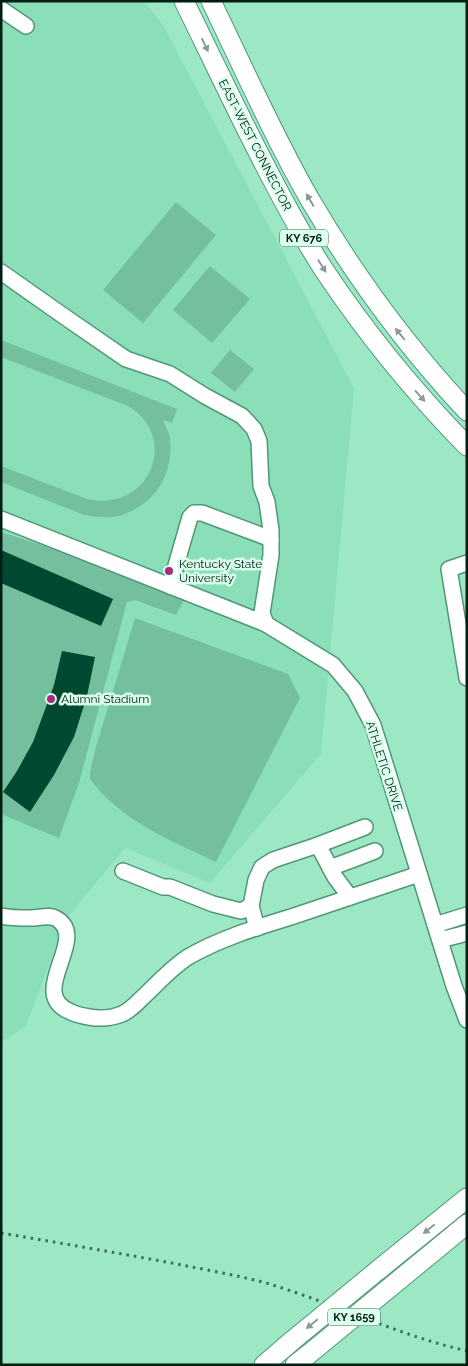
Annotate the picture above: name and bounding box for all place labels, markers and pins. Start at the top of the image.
place label: Kentucky State University [179,557,262,585]
marker: Kentucky State University [163,565,175,577]
place label: Alumni Stadium [61,692,149,706]
marker: Alumni Stadium [45,693,57,705]

